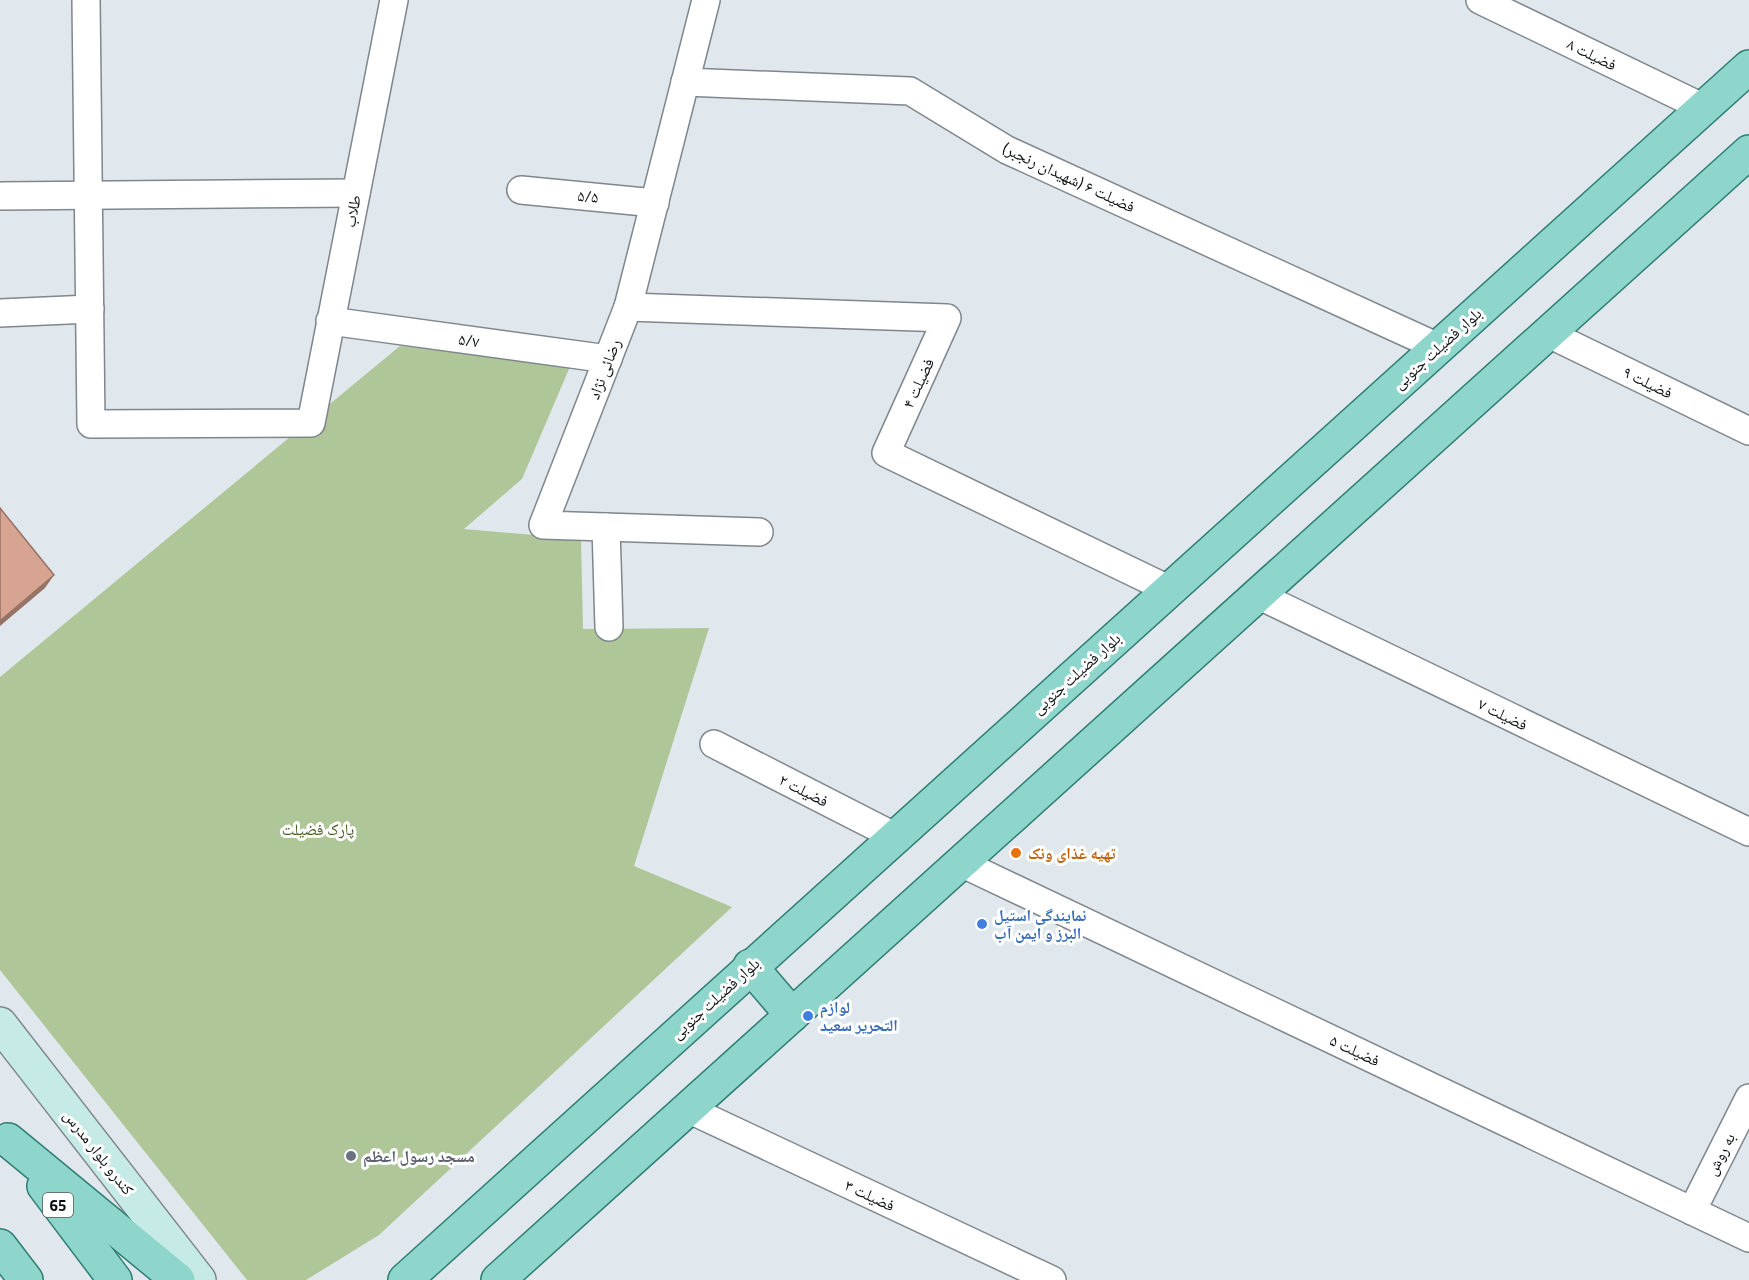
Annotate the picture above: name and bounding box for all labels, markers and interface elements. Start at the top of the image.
street label: فضیلت ۸ [1563,32,1621,76]
street label: فضیلت ۶ (شهیدان رنجبر) [999,136,1139,218]
street label: ۵/۵ [577,183,599,209]
street label: طلاب [337,193,367,229]
street label: بلوار فضیلت جنوبی [1387,301,1487,395]
street label: ۵/۷ [457,327,481,353]
street label: رضائی نژاد [582,335,626,403]
street label: فضیلت ۴ [896,354,940,412]
street label: فضیلت ۹ [1619,360,1677,404]
street label: بلوار فضیلت جنوبی [1026,626,1126,720]
street label: فضیلت ۷ [1474,692,1532,736]
street label: فضیلت ۲ [775,767,833,813]
park label: پارک فضیلت [282,817,355,841]
place label: تهیه غذای ونک [1028,841,1116,865]
marker: تهیه غذای ونک [1009,846,1023,860]
place label: نمایندگی استيل البرز و ایمن آب [994,903,1086,945]
marker: نمایندگی استيل البرز و ایمن آب [975,917,989,931]
street label: بلوار فضیلت جنوبی [665,951,765,1045]
place label: لوازم التحریر سعید [820,995,898,1037]
marker: لوازم التحریر سعید [801,1009,815,1023]
street label: فضیلت ۵ [1326,1028,1384,1072]
street label: کندرو بلوار مدرس [58,1104,140,1200]
street label: به روش [1699,1128,1741,1180]
place label: مسجد رسول اعظم [363,1144,475,1168]
marker: مسجد رسول اعظم [344,1149,358,1163]
street label: فضیلت ۳ [841,1173,899,1217]
road number: 65 [43,1193,73,1217]

